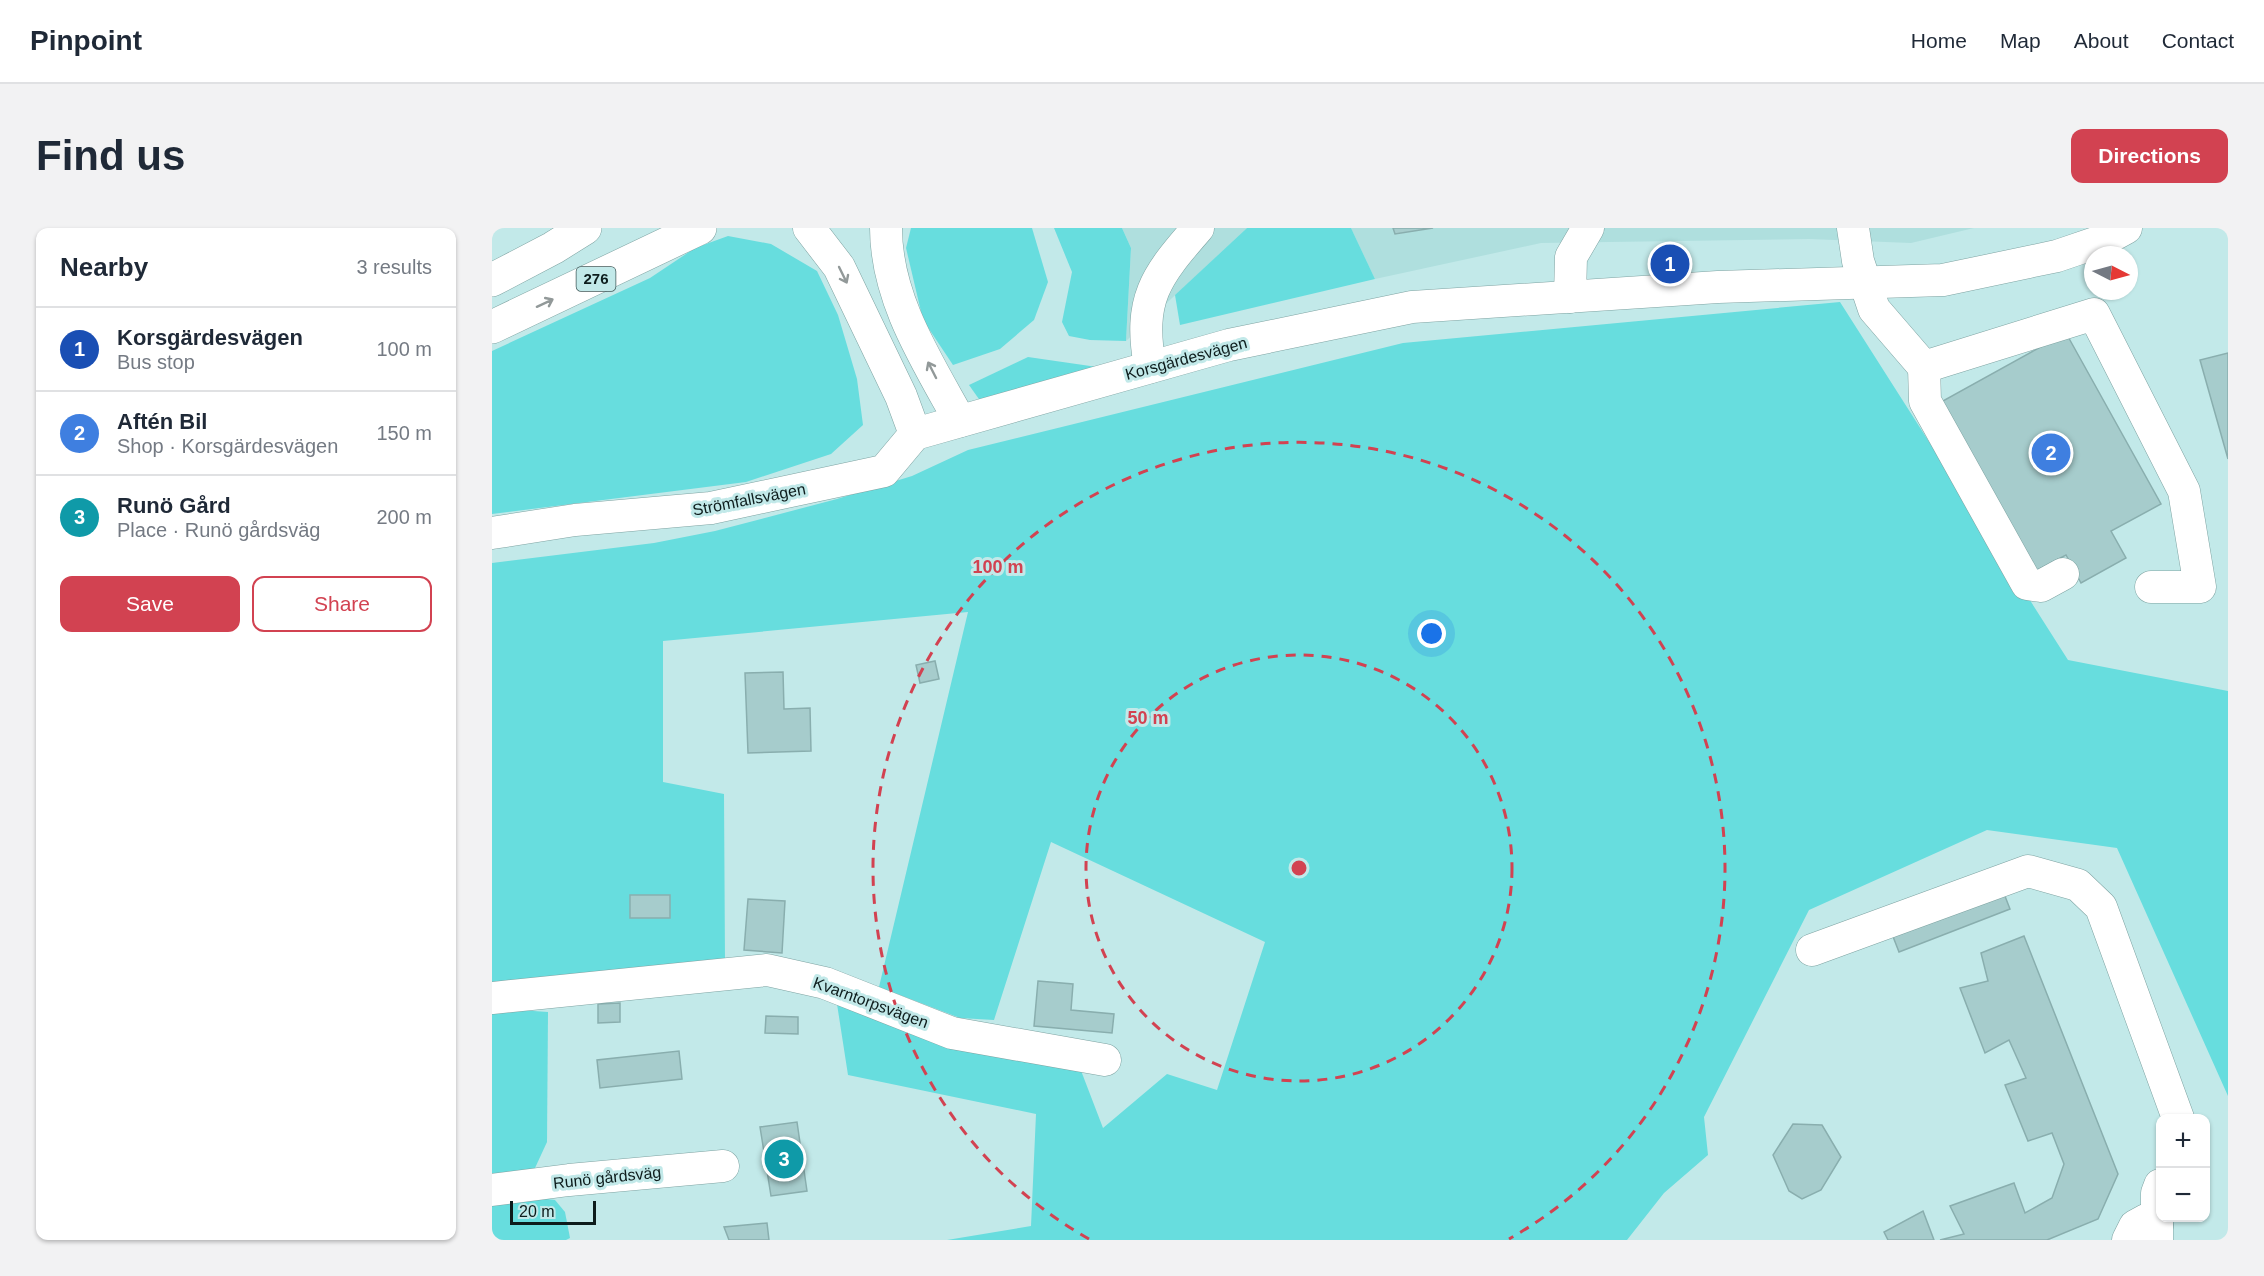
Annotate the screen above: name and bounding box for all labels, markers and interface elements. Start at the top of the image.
text: Pinpoint [30,25,142,56]
text: Home [1911,29,1967,52]
text: Map [2000,29,2041,52]
text: About [2074,29,2129,52]
text: Contact [2162,29,2234,52]
button: Directions [2071,129,2228,183]
text: Find us [36,132,185,179]
pin: 1 [1650,242,1690,286]
north arrow [2084,246,2138,300]
text: Nearby [60,252,148,282]
text: 3 results [356,256,432,278]
one-way arrow [838,266,850,284]
road number: 276 [576,267,616,291]
one-way arrow [536,296,554,308]
text: Korsgärdesvägen [117,325,303,350]
street label: Korsgärdesvägen [1123,334,1249,383]
text: 1 [74,338,85,360]
text: 100 m [376,338,432,360]
text: Bus stop [117,351,195,373]
one-way arrow [926,361,938,379]
text: Aftén Bil [117,409,207,434]
text: 2 [74,422,85,444]
text: 150 m [376,422,432,444]
pin: 2 [2032,430,2070,476]
text: Shop · Korsgärdesvägen [117,435,338,457]
street label: Strömfallsvägen [691,480,807,519]
text: Runö Gård [117,493,231,518]
text: 3 [74,506,85,528]
text: 200 m [376,506,432,528]
text: Place · Runö gårdsväg [117,519,320,541]
text: 100 m [972,557,1024,577]
button: Save [60,576,240,632]
button: Share [252,576,432,632]
your location [1417,619,1446,648]
text: 50 m [1127,708,1169,728]
centre of rings [1289,858,1309,878]
street label: Kvarntorpsvägen [811,974,931,1031]
map controls [2156,1114,2210,1222]
button: + [2156,1114,2210,1168]
pin: 3 [764,1136,804,1182]
street label: Runö gårdsväg [552,1163,662,1192]
button: − [2156,1168,2210,1222]
scale bar [510,1198,596,1226]
text: 20 m [519,1203,555,1220]

